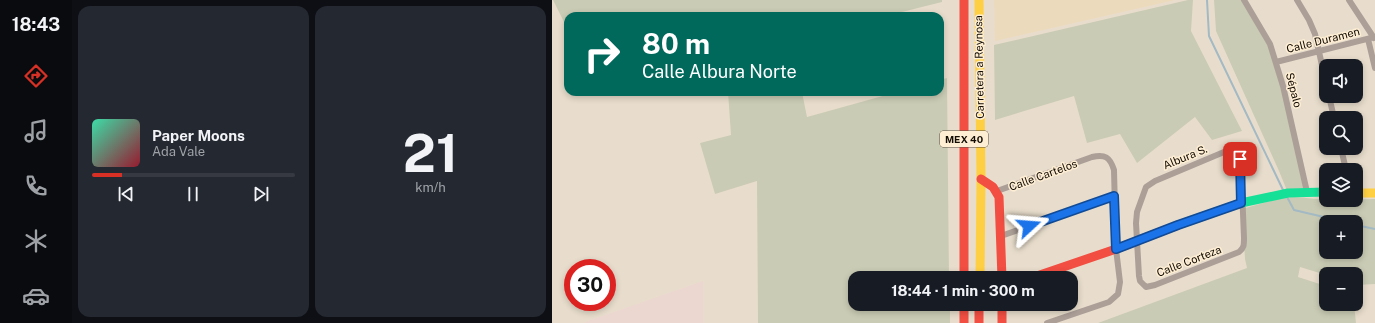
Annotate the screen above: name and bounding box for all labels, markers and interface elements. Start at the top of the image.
text: 18:43 [12,14,60,35]
street label: Carretera a Reynosa [972,15,986,119]
street label: Calle Duramen [1285,25,1361,55]
text: 80 m [642,27,710,60]
icon: right [576,28,628,80]
map controls [1319,59,1363,311]
button: sound [1319,59,1363,103]
text: Calle Albura Norte [642,61,797,82]
icon: directions [22,62,50,90]
street label: Sépalo [1284,71,1304,109]
button: search [1319,111,1363,155]
icon: music [22,117,50,145]
text: 21 [403,123,458,184]
text: Paper Moons [152,127,245,144]
road number: MEX 40 [940,131,988,147]
pin [1223,142,1257,176]
street label: Albura S. [1161,143,1209,171]
text: Ada Vale [152,144,205,159]
icon: arrive [1229,148,1251,170]
street label: Calle Cartelos [1007,157,1079,193]
button: layers [1319,163,1363,207]
icon: phone [22,172,50,200]
text: km/h [415,180,446,195]
icon: previous [115,183,137,205]
icon: pause [182,183,204,205]
icon: next [250,183,272,205]
position arrow [1008,205,1050,247]
button: + [1319,215,1363,259]
icon: climate [22,227,50,255]
street label: Calle Corteza [1155,243,1223,279]
speed limit sign: 30 [564,259,616,311]
button: − [1319,267,1363,311]
icon: car [22,282,50,310]
text: 18:44 · 1 min · 300 m [891,282,1035,299]

